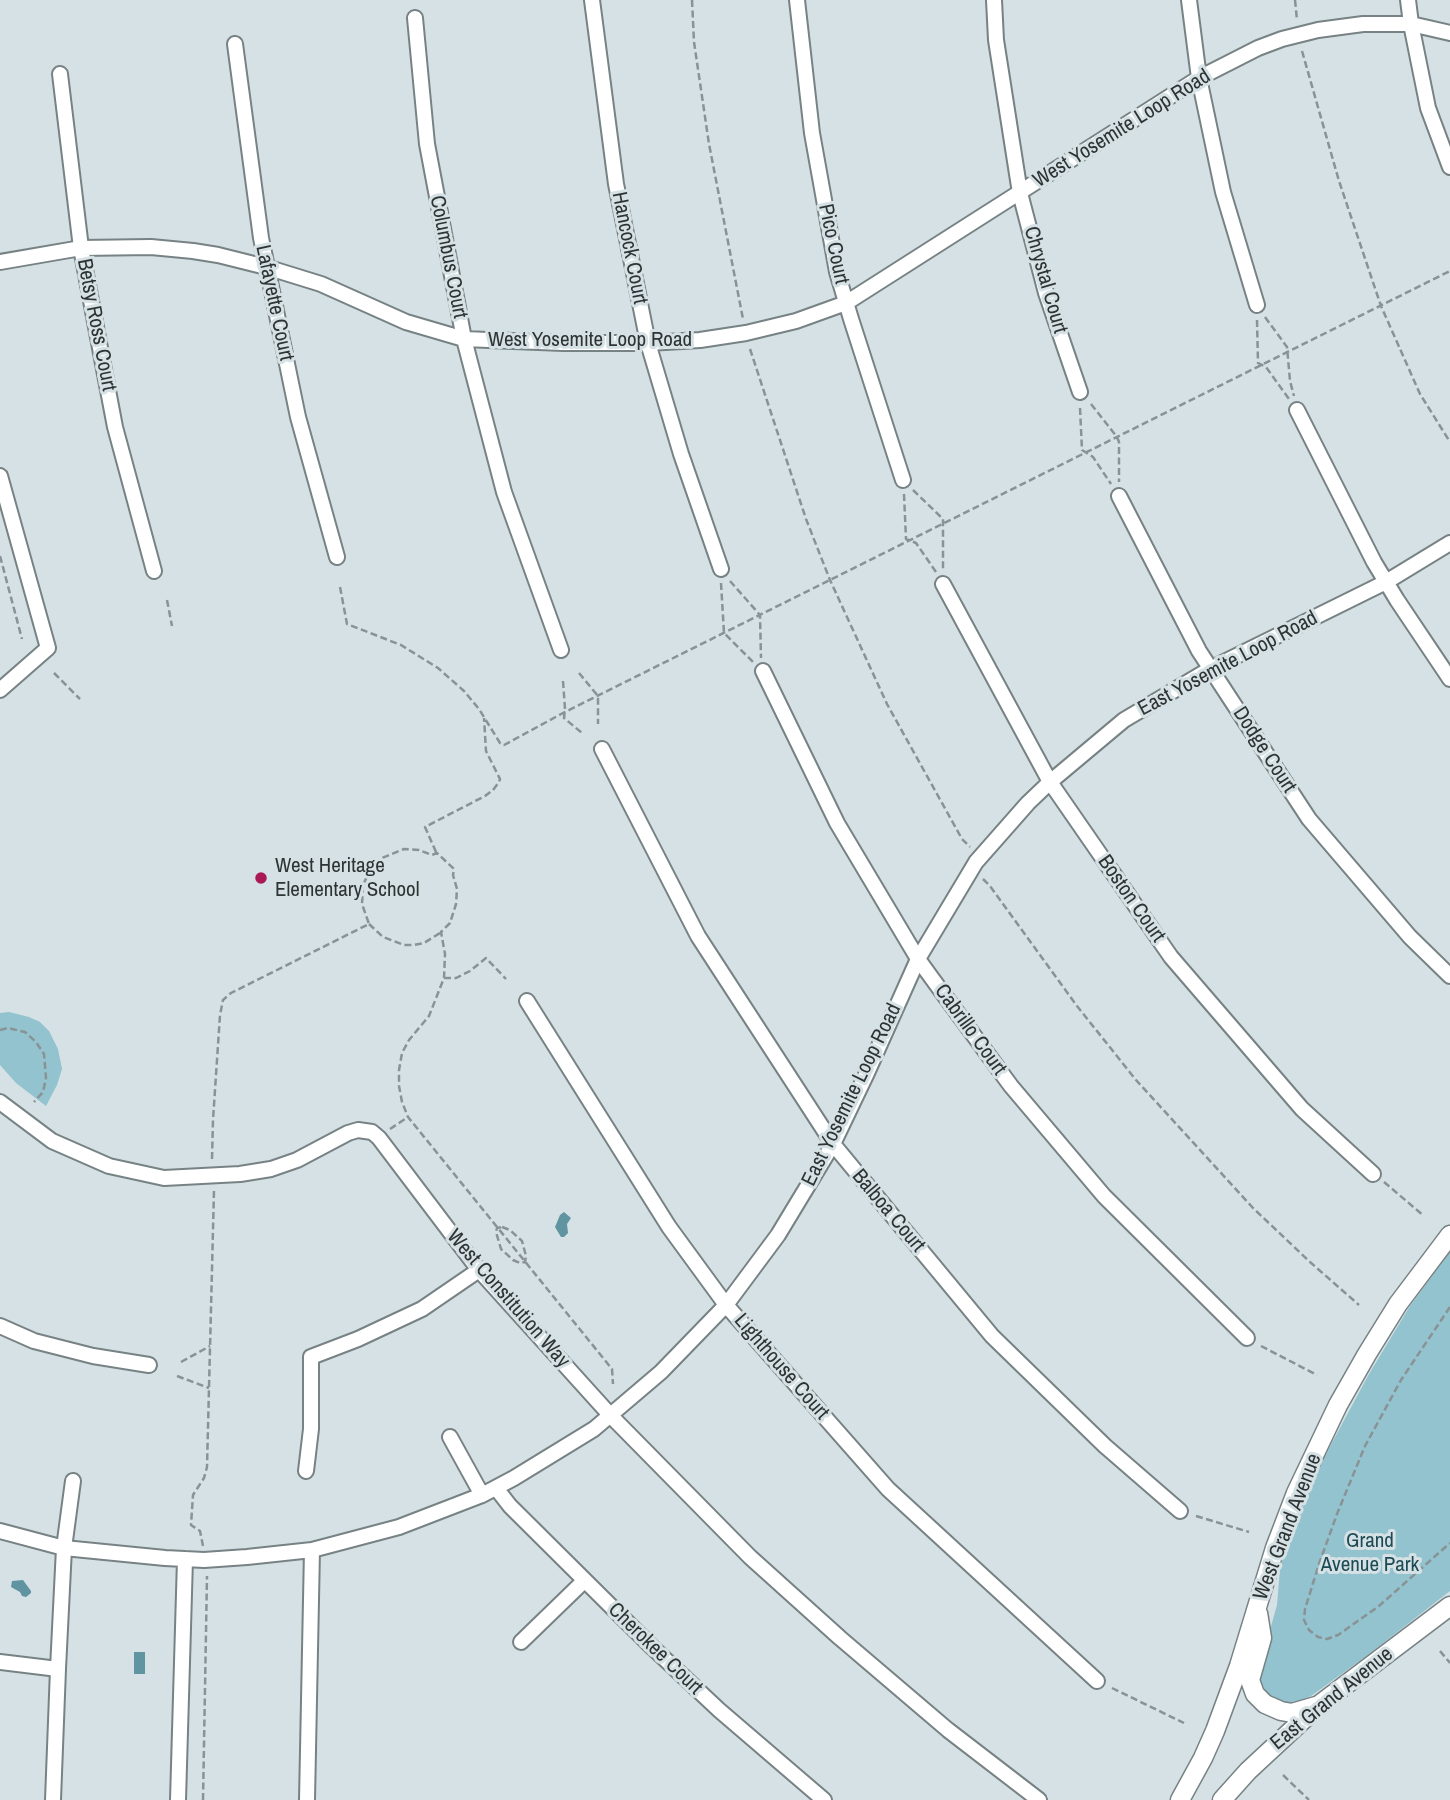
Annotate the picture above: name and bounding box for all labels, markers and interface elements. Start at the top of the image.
street label: West Yosemite Loop Road [1029,64,1215,194]
street label: Hancock Court [606,190,652,306]
street label: Columbus Court [424,194,472,320]
street label: Pico Court [812,202,854,286]
street label: Chrystal Court [1018,224,1072,336]
street label: Lafayette Court [249,243,299,363]
street label: Betsy Ross Court [71,257,121,393]
street label: West Yosemite Loop Road [488,327,692,353]
street label: East Yosemite Loop Road [1134,606,1322,722]
street label: Dodge Court [1227,702,1301,798]
street label: Boston Court [1092,851,1170,947]
place label: West Heritage Elementary School [275,853,420,903]
marker: West Heritage Elementary School [253,870,269,886]
street label: Cabrillo Court [929,980,1011,1080]
street label: East Yosemite Loop Road [797,1000,907,1190]
street label: Balboa Court [846,1164,930,1258]
street label: West Constitution Way [441,1225,575,1373]
street label: Lighthouse Court [728,1309,834,1425]
street label: West Grand Avenue [1249,1450,1327,1604]
park label: Grand Avenue Park [1321,1528,1419,1578]
street label: Cherokee Court [603,1598,707,1700]
street label: East Grand Avenue [1266,1642,1398,1756]

